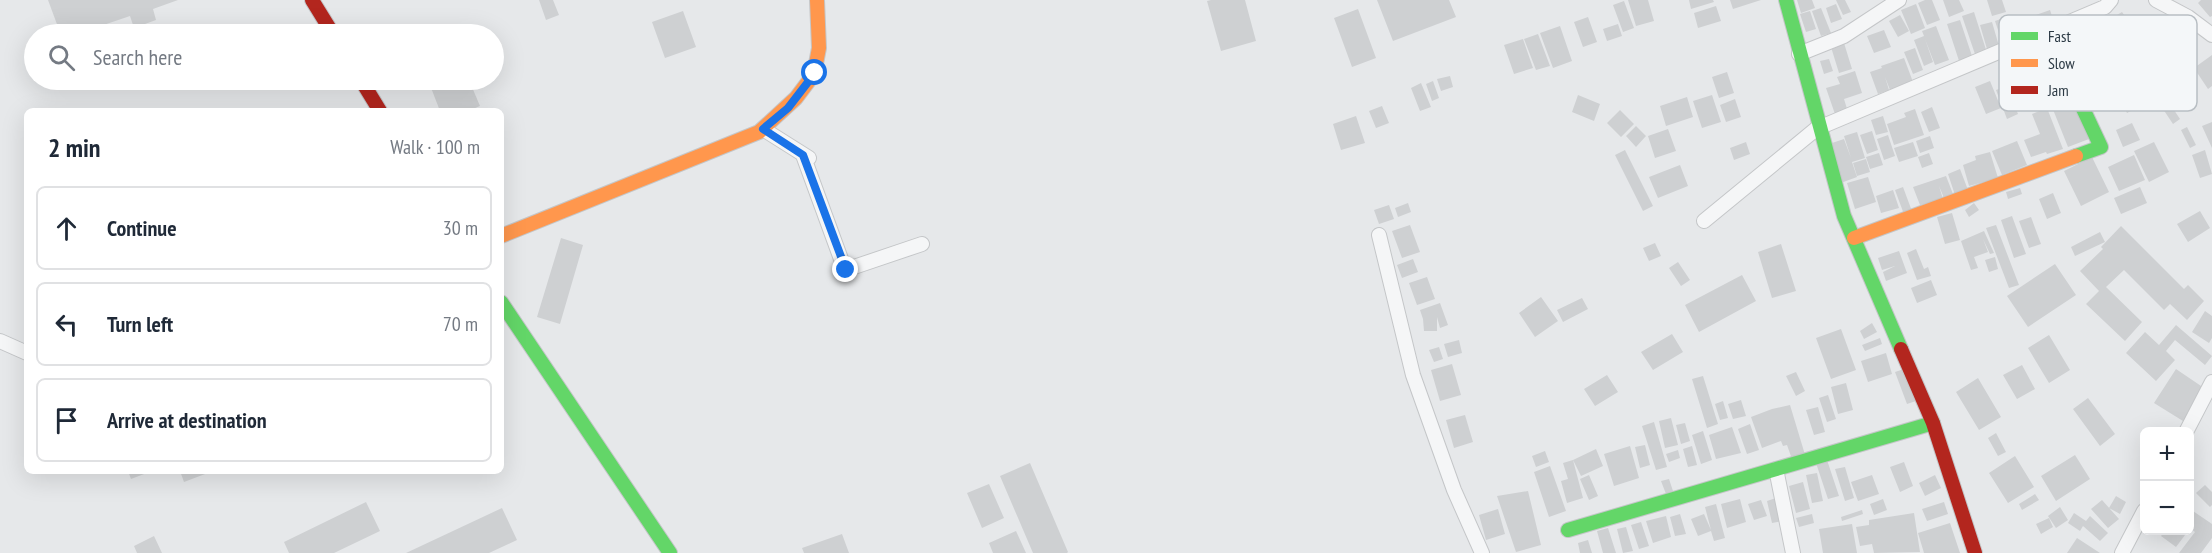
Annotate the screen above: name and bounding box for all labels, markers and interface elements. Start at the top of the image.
legend [1999,15,2197,111]
search box [24,24,504,90]
text: Fast [2048,26,2071,46]
icon: search [45,41,78,74]
text: Search here [93,43,182,71]
text: Slow [2048,53,2075,73]
route start [801,59,827,85]
text: Jam [2047,80,2069,100]
text: 2 min [48,131,101,164]
text: Walk · 100 m [390,134,480,160]
icon: ahead [50,212,83,245]
text: Continue [107,214,177,242]
text: 30 m [443,215,478,241]
route end [832,256,858,282]
icon: left [50,308,83,341]
text: Turn left [107,310,173,338]
text: 70 m [443,311,478,337]
icon: arrive [50,404,83,437]
text: Arrive at destination [107,406,267,434]
map controls [2140,427,2194,535]
button: + [2140,427,2194,481]
button: − [2140,481,2194,535]

